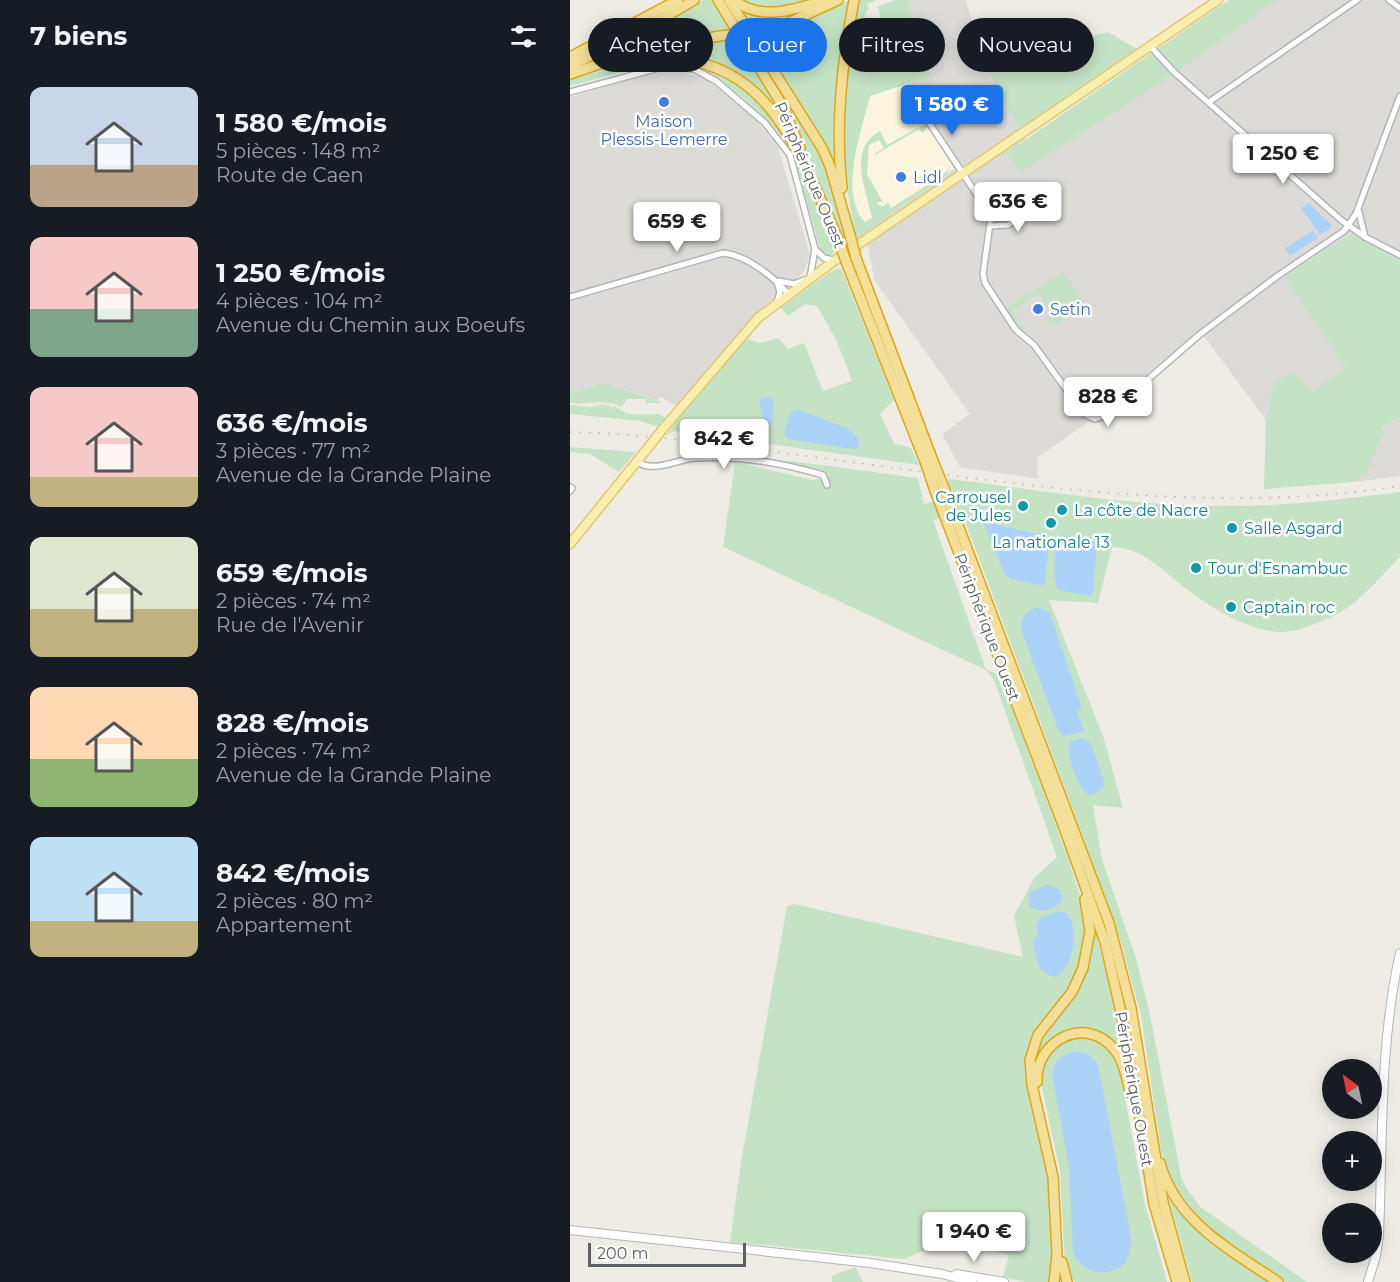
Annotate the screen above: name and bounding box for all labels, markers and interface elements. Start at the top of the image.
chip: Acheter [588,18,713,72]
chip: Louer [725,18,827,72]
chip: Filtres [839,18,945,72]
chip: Nouveau [957,18,1094,72]
text: 7 biens [30,20,127,52]
icon: filters [507,20,540,53]
pin: 1 580 € [897,85,1007,136]
text: 1 580 € [915,92,989,116]
marker: Maison Plessis-Lemerre [657,95,671,109]
street label: Périphérique Ouest [771,99,850,251]
text: 1 580 €/mois [216,107,387,139]
icon: home [78,111,150,183]
place label: Maison Plessis-Lemerre [600,112,728,149]
pin: 1 250 € [1228,134,1338,185]
text: 5 pièces · 148 m² [216,139,380,163]
text: 1 250 € [1247,141,1319,165]
text: Route de Caen [216,163,364,187]
place label: Lidl [913,168,942,187]
marker: Lidl [894,170,908,184]
pin: 636 € [976,182,1060,233]
text: 636 € [988,189,1048,213]
pin: 659 € [635,202,719,253]
text: 659 € [647,209,707,233]
text: 1 250 €/mois [216,257,385,289]
icon: home [78,261,150,333]
text: 4 pièces · 104 m² [216,289,383,313]
place label: Setin [1050,300,1091,319]
marker: Setin [1031,302,1045,316]
text: Avenue du Chemin aux Boeufs [216,313,525,337]
pin: 828 € [1066,377,1150,428]
text: 828 € [1078,384,1138,408]
text: 636 €/mois [216,407,368,439]
icon: home [78,411,150,483]
pin: 842 € [682,419,766,470]
text: 842 € [694,426,754,450]
text: 3 pièces · 77 m² [216,439,371,463]
text: Avenue de la Grande Plaine [216,463,491,487]
place label: Carrousel de Jules [935,488,1011,525]
marker: Carrousel de Jules [1016,499,1030,513]
place label: La côte de Nacre [1074,501,1208,520]
marker: La côte de Nacre [1055,503,1069,517]
marker: La nationale 13 [1044,516,1058,530]
place label: Salle Asgard [1244,519,1342,538]
marker: Salle Asgard [1225,521,1239,535]
place label: La nationale 13 [992,533,1110,552]
street label: Périphérique Ouest [950,550,1024,704]
text: 659 €/mois [216,557,368,589]
place label: Tour d'Esnambuc [1208,559,1348,578]
icon: home [78,561,150,633]
marker: Tour d'Esnambuc [1189,561,1203,575]
text: 2 pièces · 74 m² [216,589,371,613]
place label: Captain roc [1243,598,1335,617]
marker: Captain roc [1224,600,1238,614]
text: Rue de l'Avenir [216,613,364,637]
text: 828 €/mois [216,707,369,739]
icon: home [78,711,150,783]
text: 2 pièces · 74 m² [216,739,371,763]
text: Avenue de la Grande Plaine [216,763,491,787]
text: 842 €/mois [216,857,369,889]
icon: home [78,861,150,933]
text: 2 pièces · 80 m² [216,889,373,913]
text: Appartement [216,913,352,937]
street label: Périphérique Ouest [1111,1010,1157,1168]
north arrow [1322,1059,1382,1119]
map controls [1322,1059,1382,1263]
button: + [1322,1131,1382,1191]
button: − [1322,1203,1382,1263]
pin: 1 940 € [919,1212,1029,1263]
text: 1 940 € [936,1219,1012,1243]
scale bar [588,1240,746,1268]
text: 200 m [597,1244,648,1263]

